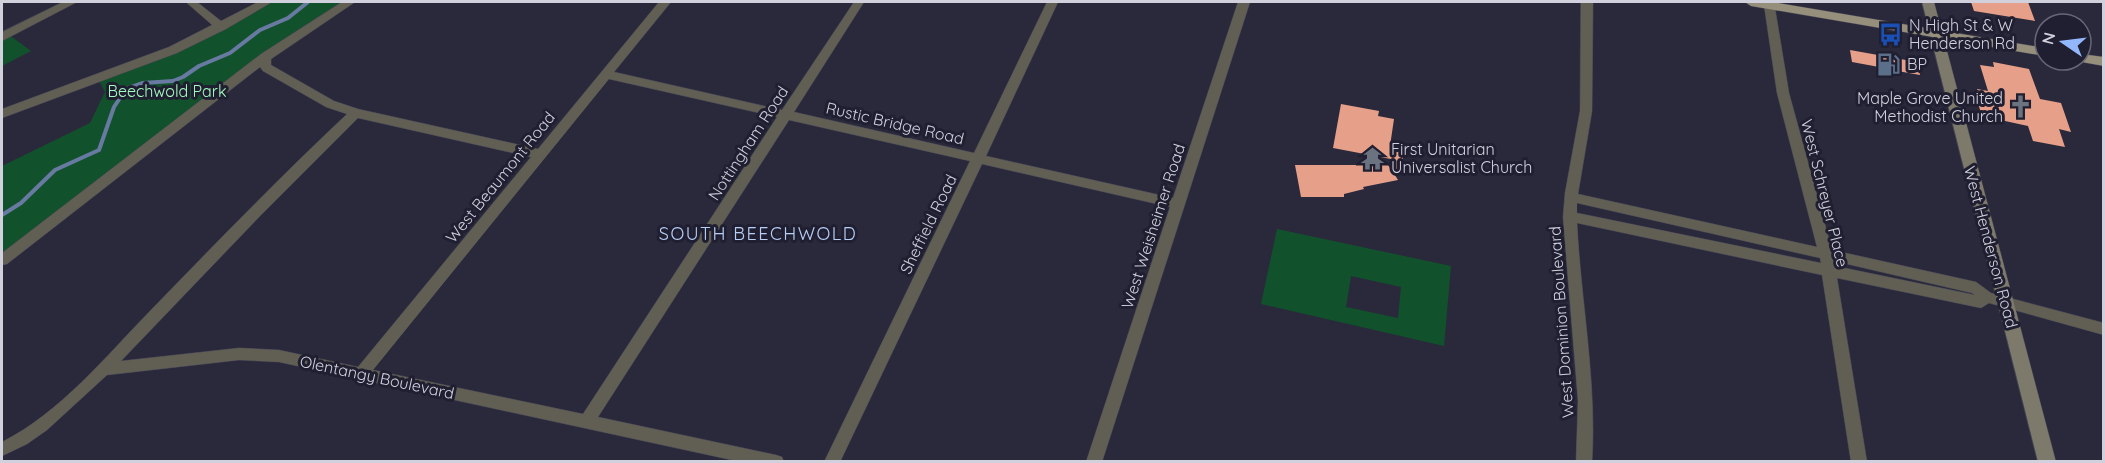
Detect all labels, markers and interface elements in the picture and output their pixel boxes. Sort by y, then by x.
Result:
north arrow [2033,12,2093,72]
place label: N High St & W Henderson Rd [1909,15,2015,53]
bus stop icon: N High St & W Henderson Rd [1878,21,1904,47]
text: N [2037,30,2060,46]
fuel station icon: BP [1876,51,1902,77]
place label: BP [1907,54,1927,74]
park label: Beechwold Park [107,81,227,101]
street label: Nottingham Road [704,82,792,204]
place label: Maple Grove United Methodist Church [1857,88,2003,126]
church icon: Maple Grove United Methodist Church [2008,94,2034,120]
street label: Rustic Bridge Road [824,97,966,149]
street label: West Beaumont Road [441,107,559,247]
street label: West Schreyer Place [1797,117,1853,269]
place label: First Unitarian Universalist Church [1391,139,1532,177]
street label: West Weisheimer Road [1117,141,1189,311]
temple icon: First Unitarian Universalist Church [1360,145,1386,171]
street label: West Henderson Road [1960,164,2022,330]
street label: Sheffield Road [895,171,961,277]
district label: SOUTH BEECHWOLD [659,222,857,245]
street label: West Dominion Boulevard [1544,225,1578,419]
street label: Olentangy Boulevard [298,351,456,403]

